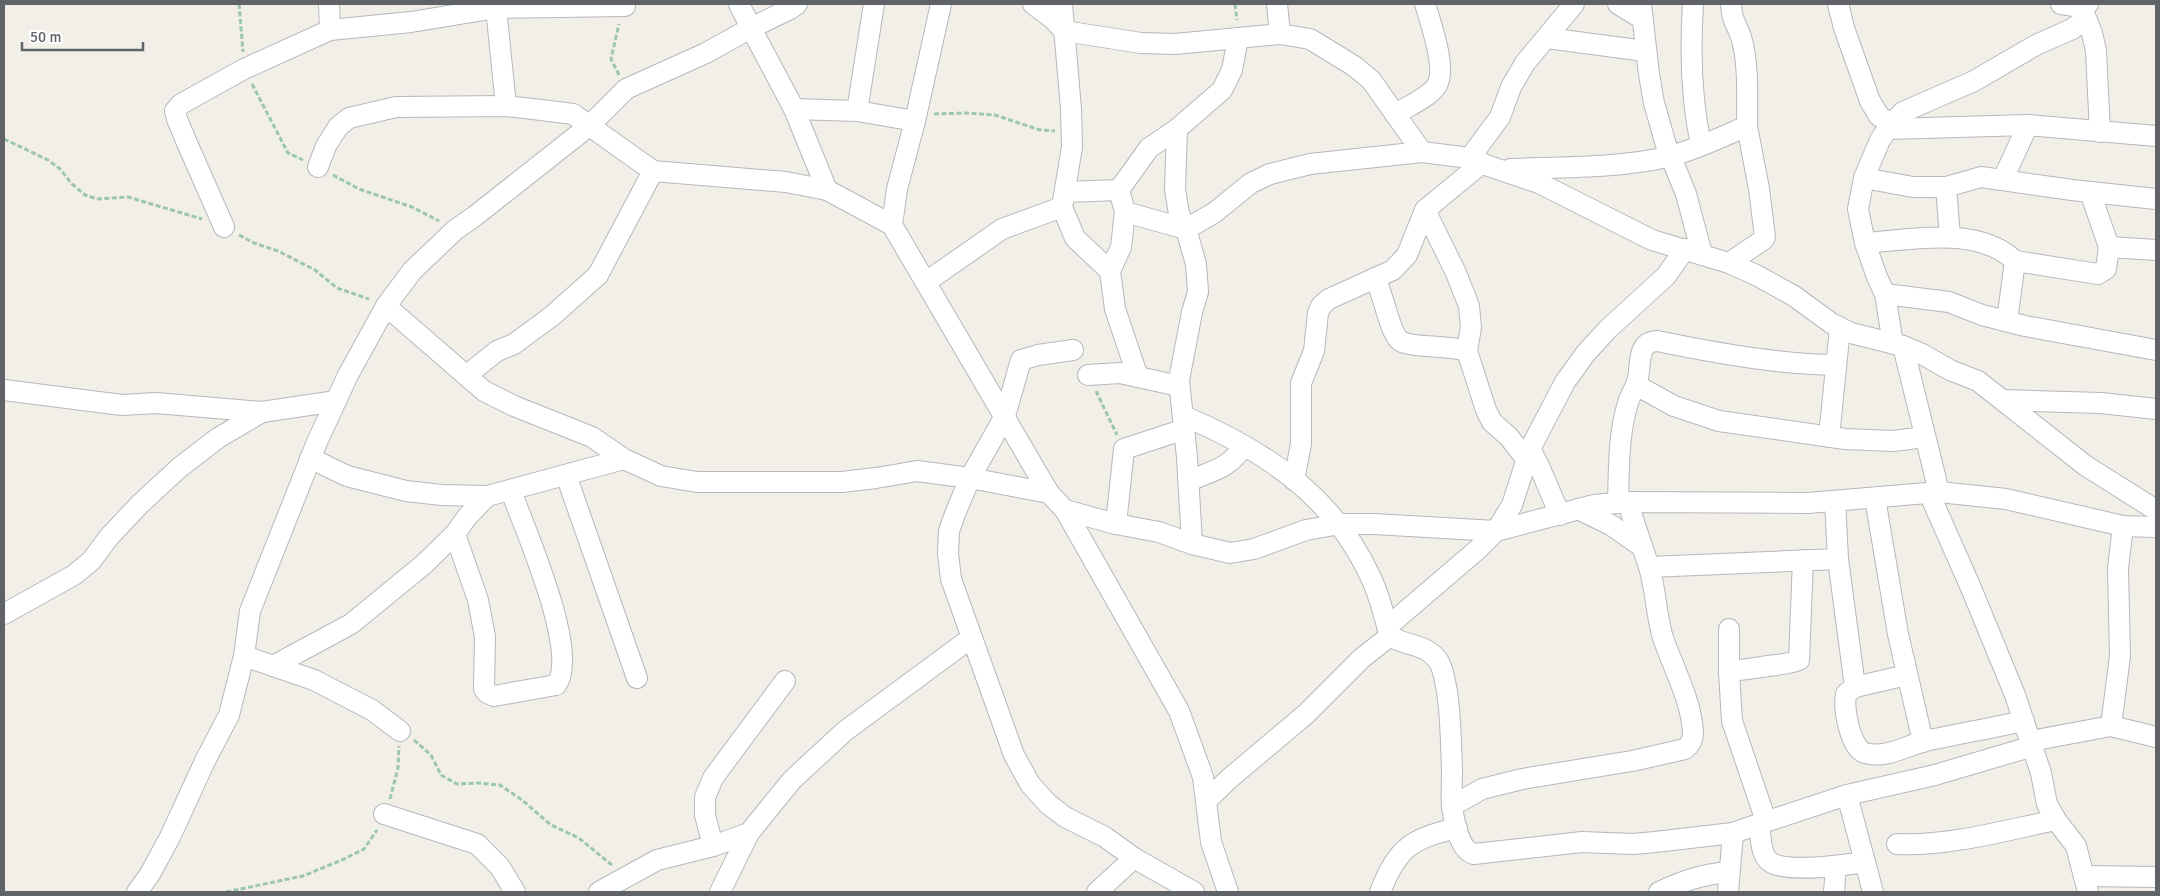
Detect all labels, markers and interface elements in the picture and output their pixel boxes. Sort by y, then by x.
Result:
scale bar [22,20,144,52]
text: 50 m [30,28,61,46]

